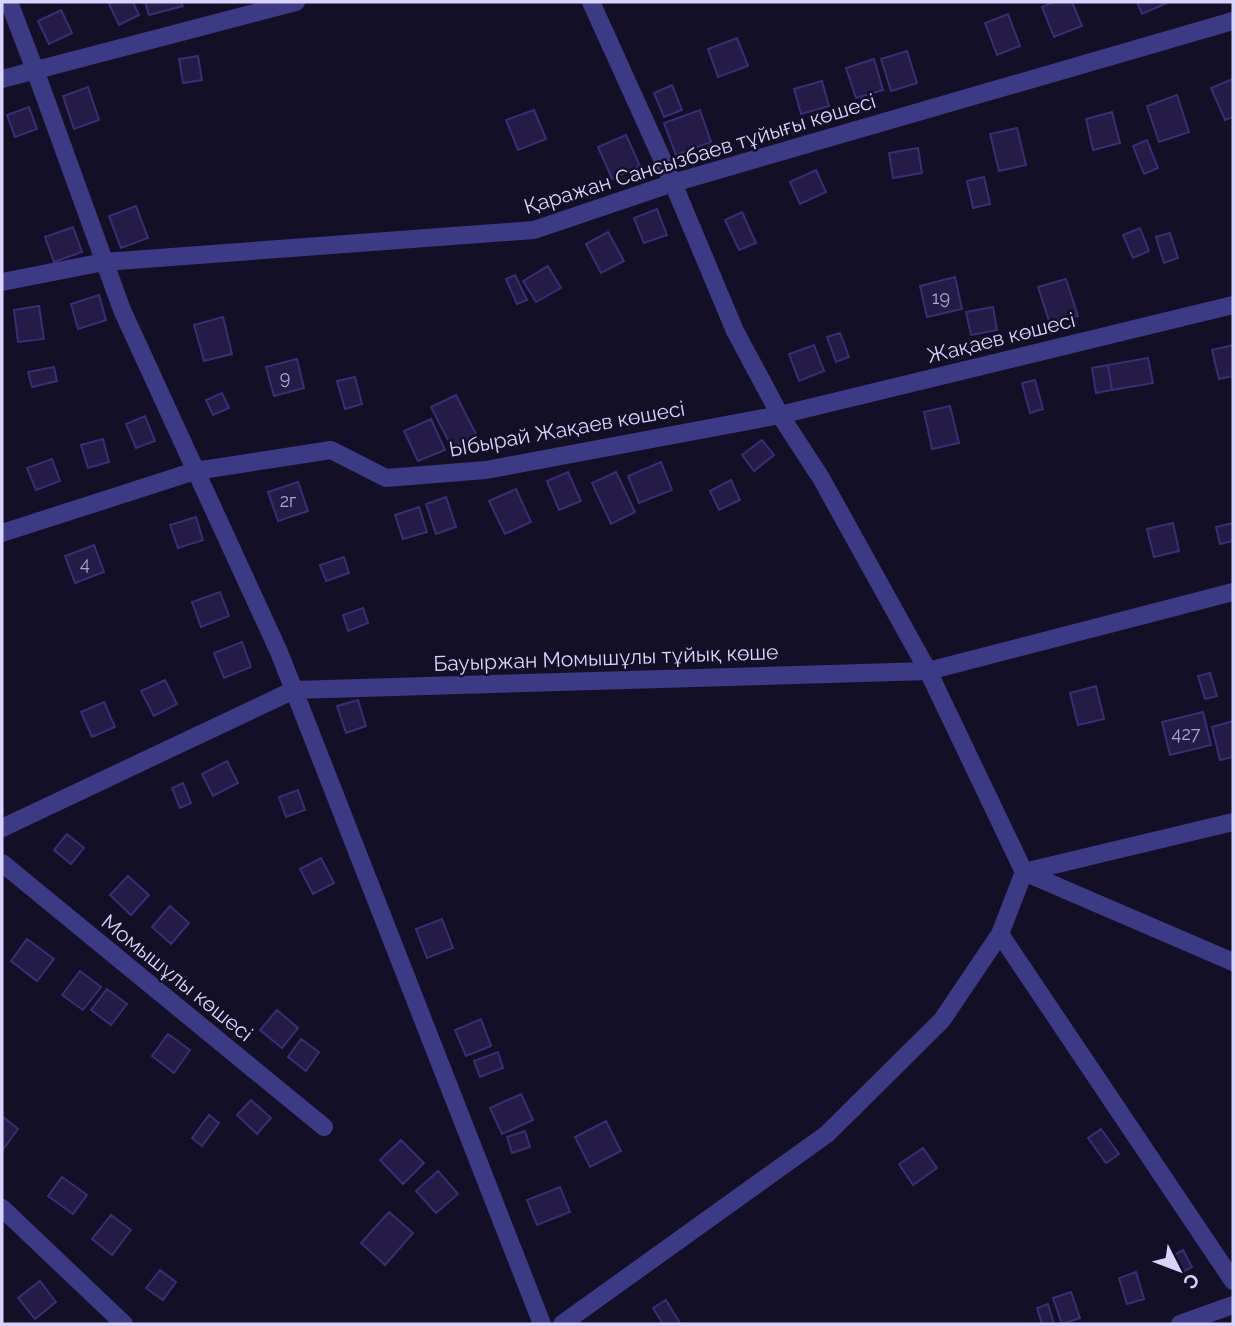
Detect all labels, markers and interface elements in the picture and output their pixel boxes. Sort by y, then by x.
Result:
street label: Қаражан Сансызбаев тұйығы көшесі [521,88,879,219]
house number: 19 [932,287,950,308]
street label: Жақаев көшесі [924,307,1078,368]
house number: 9 [280,367,290,388]
street label: Ыбырай Жақаев көшесі [447,395,687,462]
house number: 2г [280,490,296,511]
house number: 4 [80,553,90,574]
street label: Бауыржан Момышұлы тұйық көше [433,639,779,676]
house number: 427 [1172,723,1201,744]
street label: Момышұлы көшесі [97,909,258,1046]
north arrow [1144,1235,1214,1305]
text: С [1179,1269,1204,1294]

